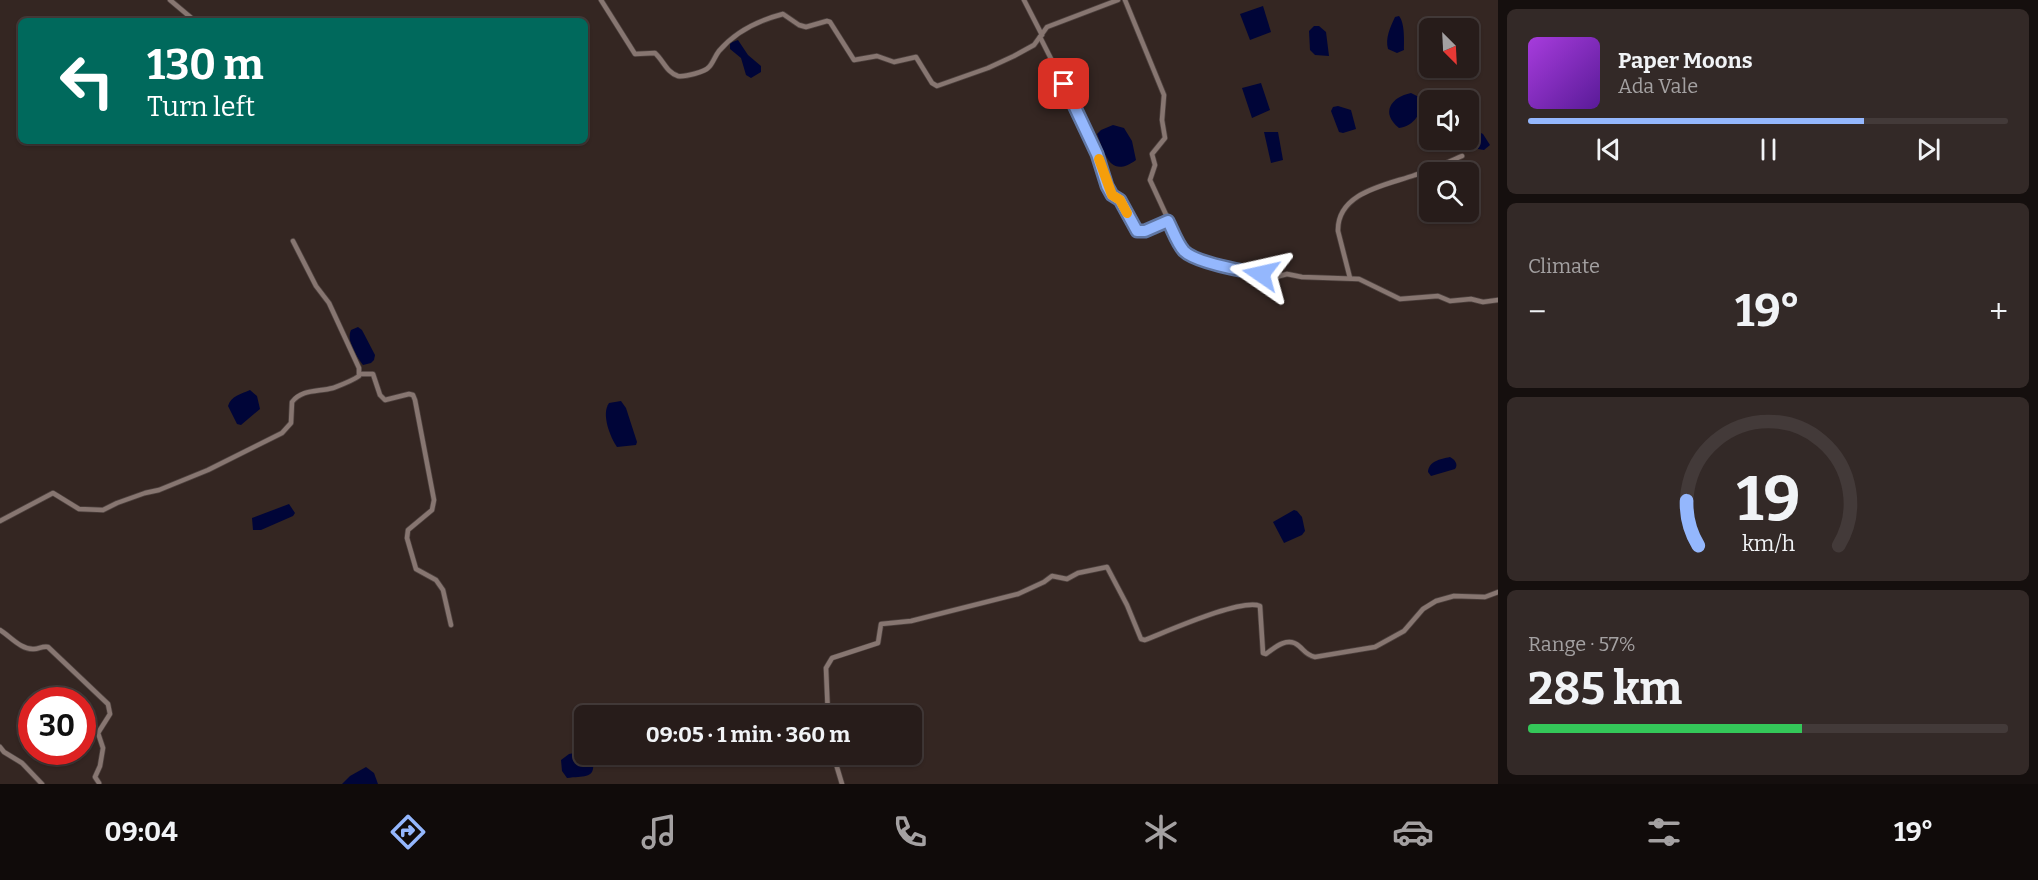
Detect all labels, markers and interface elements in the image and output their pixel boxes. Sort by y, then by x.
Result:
north arrow [1419,18,1479,78]
map controls [1419,18,1479,222]
text: 130 m [147,40,264,90]
icon: left [48,42,126,120]
text: Paper Moons [1618,47,1753,74]
pin [1038,58,1089,109]
icon: arrive [1047,67,1080,100]
text: Ada Vale [1618,74,1698,98]
button: sound [1419,90,1479,150]
text: Turn left [147,91,255,123]
icon: previous [1592,133,1625,166]
icon: pause [1752,133,1785,166]
icon: next [1912,133,1945,166]
button: search [1419,162,1479,222]
position arrow [1229,242,1293,306]
text: Climate [1528,254,1600,278]
text: 19° [1735,284,1800,338]
text: − [1528,292,1546,332]
text: + [1989,292,2008,332]
text: 19 [1736,462,1800,537]
text: km/h [1741,531,1795,557]
text: Range · 57% [1528,632,1636,656]
text: 285 km [1528,662,1682,716]
speed limit sign: 30 [18,687,96,765]
text: 09:05 · 1 min · 360 m [646,721,850,748]
icon: directions [387,811,429,853]
icon: music [638,811,680,853]
icon: phone [889,811,931,853]
icon: climate [1140,811,1182,853]
icon: car [1392,811,1434,853]
icon: filters [1643,811,1685,853]
text: 09:04 [105,816,178,848]
text: 19° [1894,816,1933,848]

